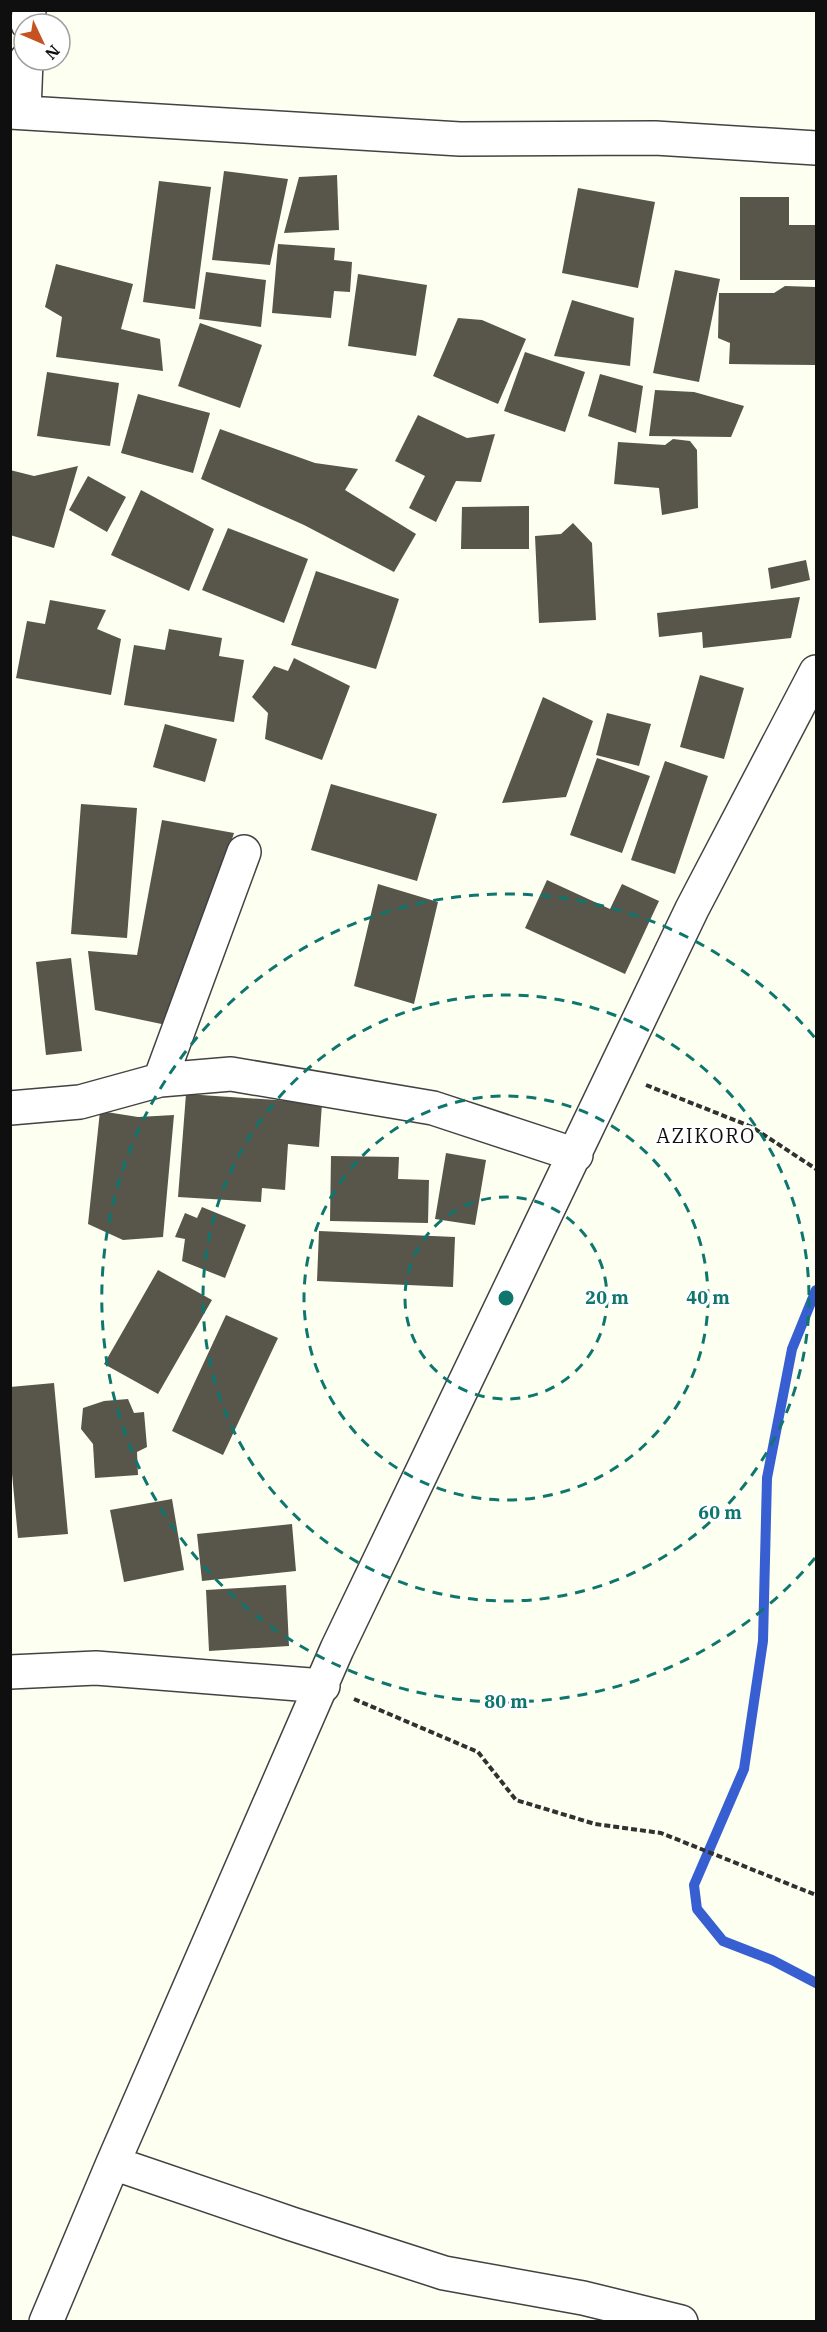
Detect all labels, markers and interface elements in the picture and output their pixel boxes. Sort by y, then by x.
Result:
north arrow [12,12,72,72]
text: N [41,41,64,64]
district label: AZIKORO [656,1122,756,1149]
text: 20 m [585,1286,629,1309]
text: 40 m [686,1286,730,1309]
centre of rings [496,1288,516,1308]
text: 60 m [698,1501,742,1524]
text: 80 m [484,1690,528,1713]

